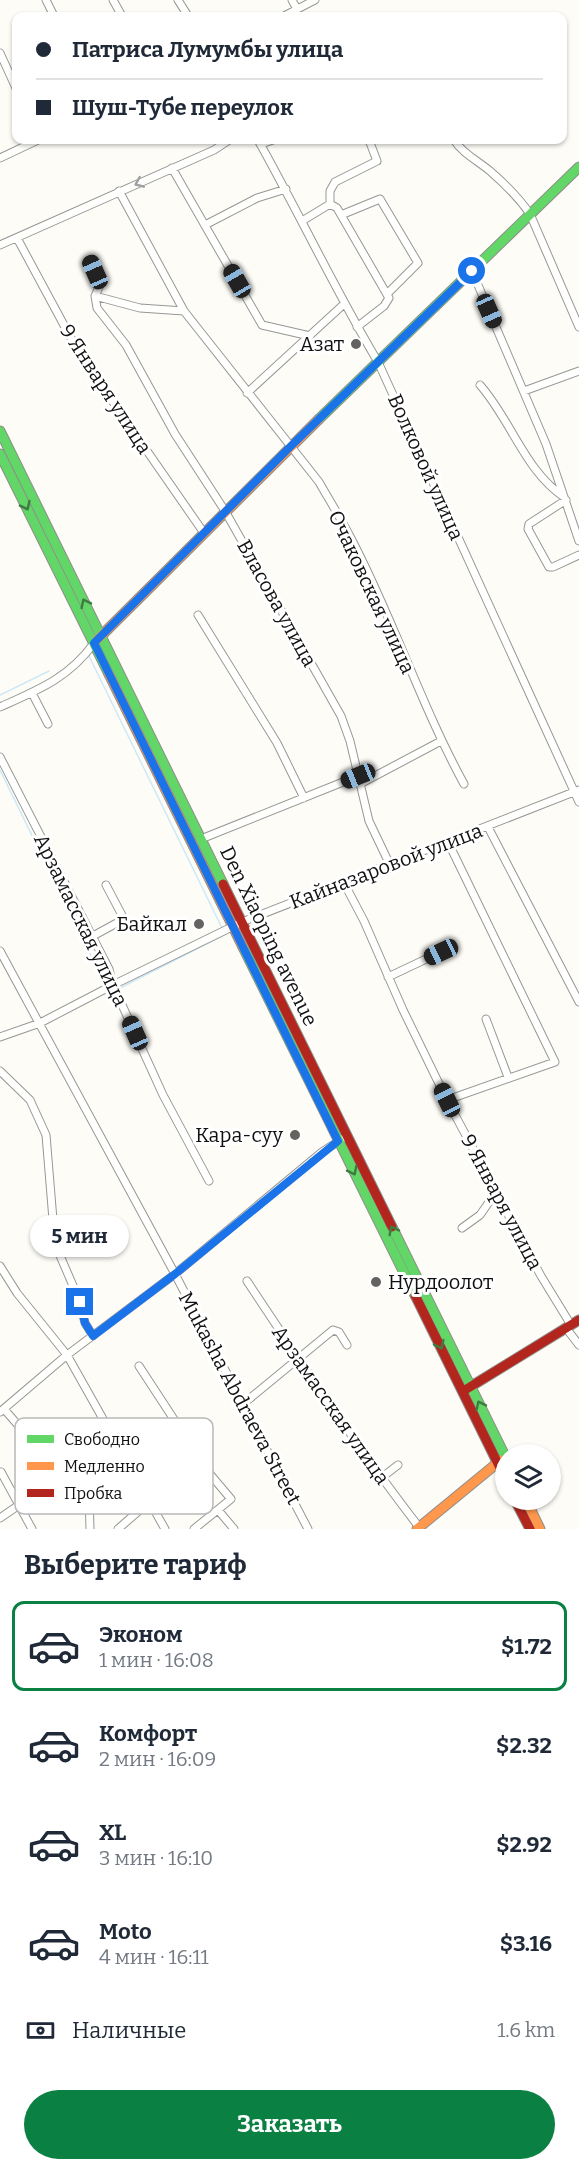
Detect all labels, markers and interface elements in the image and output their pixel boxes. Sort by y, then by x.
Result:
text: Патриса Лумумбы улица [72,36,343,63]
text: Шуш-Тубе переулок [72,94,293,121]
one-way arrow [134,175,145,187]
car [79,252,111,292]
route start [458,257,485,284]
car [220,261,254,301]
car [473,291,505,331]
street label: 9 Января улица [55,320,157,458]
place label: Азат [300,332,344,356]
marker: Азат [349,337,363,351]
street label: Волковой улица [383,390,469,544]
one-way arrow [19,500,30,510]
street label: Очаковская улица [324,506,420,678]
street label: Власова улица [232,535,322,671]
one-way arrow [80,598,92,609]
car [338,761,378,791]
street label: Кайназаровой улица [286,818,486,914]
street label: Арзамасская улица [29,830,133,1010]
street label: Den Xiaoping avenue [215,842,323,1030]
place label: Байкал [116,912,187,936]
marker: Байкал [192,917,206,931]
car [421,936,461,968]
car [119,1013,151,1053]
car [431,1080,463,1120]
place label: Кара-суу [195,1123,283,1147]
marker: Кара-суу [288,1128,302,1142]
street label: 9 Января улица [456,1130,548,1274]
one-way arrow [346,1165,357,1175]
callout: 5 мин [31,1215,130,1257]
text: 5 мин [51,1224,108,1248]
one-way arrow [389,1225,401,1236]
place label: Нурдоолот [388,1270,493,1294]
marker: Нурдоолот [369,1275,383,1289]
route end [66,1288,93,1315]
street label: Mukasha Abdraeva Street [174,1288,306,1508]
street label: Арзамасская улица [267,1321,395,1489]
one-way arrow [433,1339,444,1350]
one-way arrow [475,1400,487,1411]
legend [15,1418,213,1514]
text: Свободно [64,1430,140,1449]
map controls [495,1444,561,1510]
button: layers [495,1444,561,1510]
text: Медленно [64,1457,145,1476]
text: Пробка [64,1484,123,1503]
text: Выберите тариф [24,1549,247,1581]
icon: car [27,1619,81,1673]
text: Эконом [99,1621,182,1648]
text: $1.72 [501,1633,552,1660]
text: 1 мин · 16:08 [99,1648,214,1672]
icon: car [27,1718,81,1772]
text: Комфорт [99,1720,197,1747]
text: $2.32 [496,1732,552,1759]
text: 2 мин · 16:09 [99,1747,216,1771]
icon: car [27,1817,81,1871]
text: XL [99,1819,126,1846]
text: $2.92 [496,1831,552,1858]
text: 3 мин · 16:10 [99,1846,213,1870]
icon: car [27,1916,81,1970]
text: Moto [99,1918,152,1945]
text: $3.16 [500,1930,552,1957]
text: 4 мин · 16:11 [99,1945,209,1969]
icon: cash [24,2014,57,2047]
text: Наличные [72,2017,186,2044]
text: 1.6 km [497,2018,555,2042]
button: Заказать [24,2090,555,2159]

